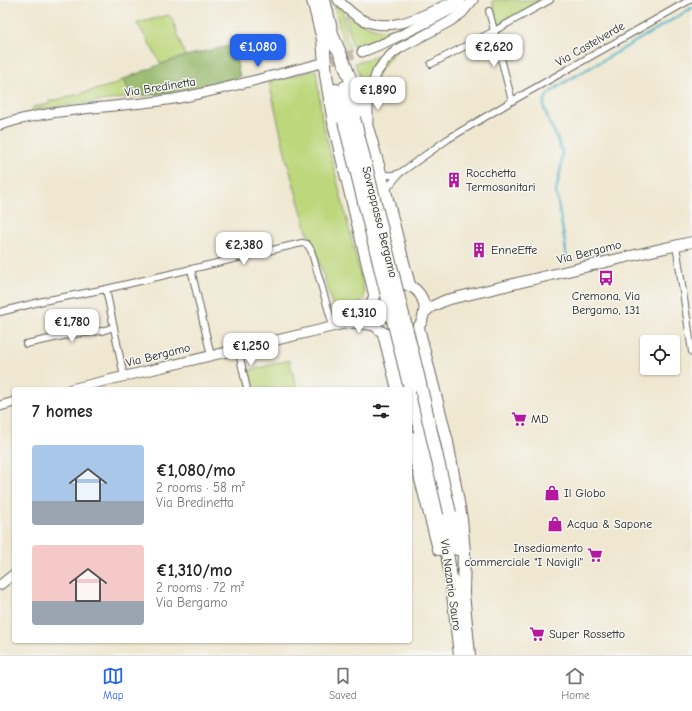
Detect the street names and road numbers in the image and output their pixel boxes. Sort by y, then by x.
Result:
street label: Via Castelverde [553,19,627,69]
street label: Via Bredinetta [123,74,197,100]
street label: Sovrappasso Bergamo [359,165,401,279]
street label: Via Bergamo [555,237,623,267]
street label: Via Bergamo [124,340,192,370]
street label: Via Nazario Sauro [438,538,464,632]

